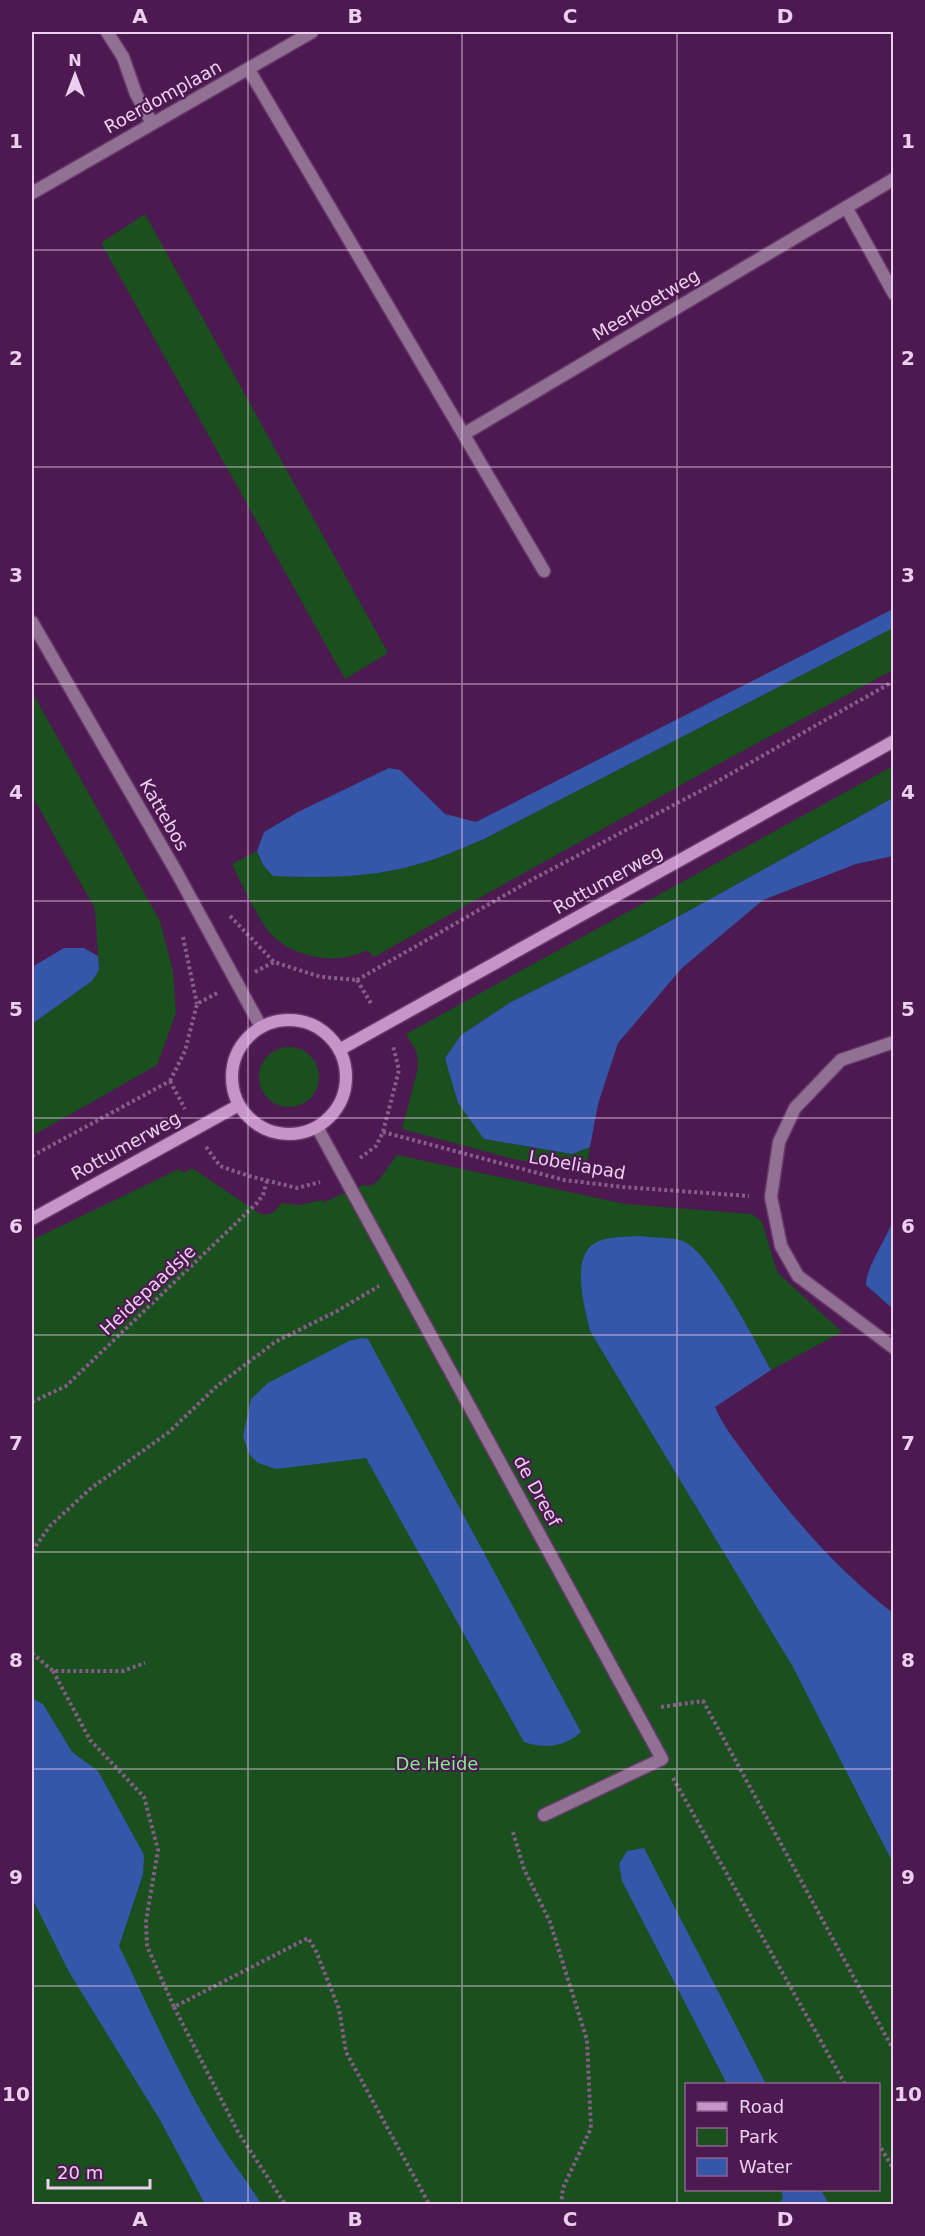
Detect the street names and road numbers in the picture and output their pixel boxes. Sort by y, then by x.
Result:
street label: Roerdomplaan [100,56,225,137]
street label: Meerkoetweg [588,264,703,345]
street label: Kattebos [135,775,193,854]
street label: Rottumerweg [550,841,666,918]
street label: Rottumerweg [68,1107,184,1184]
street label: Lobeliapad [527,1146,627,1183]
street label: Heidepaadsje [96,1240,200,1339]
street label: de Dreef [509,1452,566,1530]

